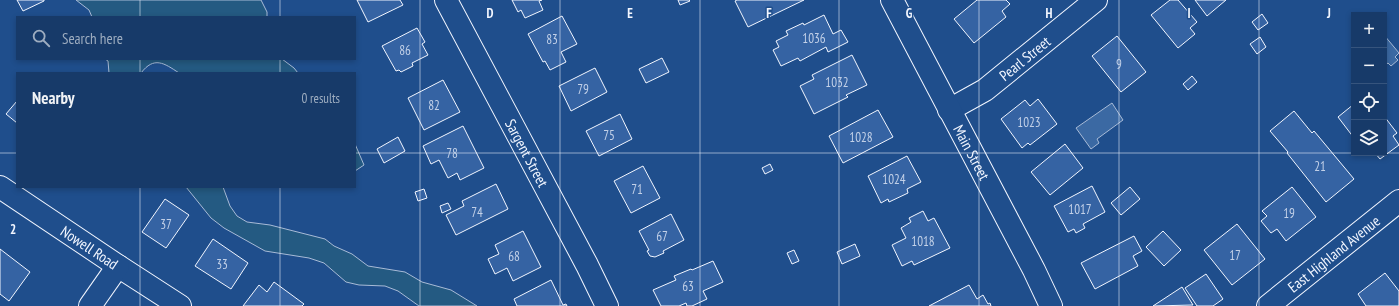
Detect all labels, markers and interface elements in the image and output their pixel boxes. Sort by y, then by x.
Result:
text: D [487,5,494,22]
text: E [627,5,633,22]
text: F [766,5,772,22]
text: G [906,5,913,22]
text: H [1046,5,1053,22]
text: I [1187,5,1191,22]
text: J [1326,5,1331,22]
map controls [1351,12,1387,156]
button: + [1351,12,1387,48]
search box [16,16,356,60]
icon: search [30,27,52,49]
text: Search here [62,29,123,48]
house number: 1036 [802,30,826,47]
house number: 83 [546,31,558,48]
street label: Pearl Street [995,32,1054,84]
house number: 86 [399,42,411,59]
button: − [1351,48,1387,84]
house number: 9 [1116,56,1122,73]
house number: 1032 [825,74,849,91]
house number: 79 [577,81,589,98]
button: locate [1351,84,1387,120]
text: Nearby [32,87,75,109]
text: 0 results [301,90,340,107]
house number: 82 [428,97,440,114]
house number: 1023 [1017,114,1041,131]
street label: Sargent Street [501,115,553,190]
button: layers [1351,120,1387,156]
street label: Main Street [950,121,994,183]
house number: 75 [603,127,615,144]
house number: 1028 [849,129,873,146]
house number: 78 [446,145,458,162]
house number: 21 [1314,158,1326,175]
house number: 1024 [882,171,906,188]
house number: 71 [631,181,643,198]
house number: 1017 [1068,201,1092,218]
house number: 74 [471,204,483,221]
house number: 19 [1283,205,1295,222]
street label: East Highland Avenue [1284,211,1383,296]
house number: 37 [160,216,172,233]
text: 2 [10,221,16,238]
street label: Nowell Road [57,221,122,273]
house number: 67 [656,228,668,245]
house number: 1018 [911,233,935,250]
house number: 17 [1229,247,1241,264]
house number: 68 [508,248,520,265]
house number: 33 [216,256,228,273]
house number: 63 [682,278,694,295]

